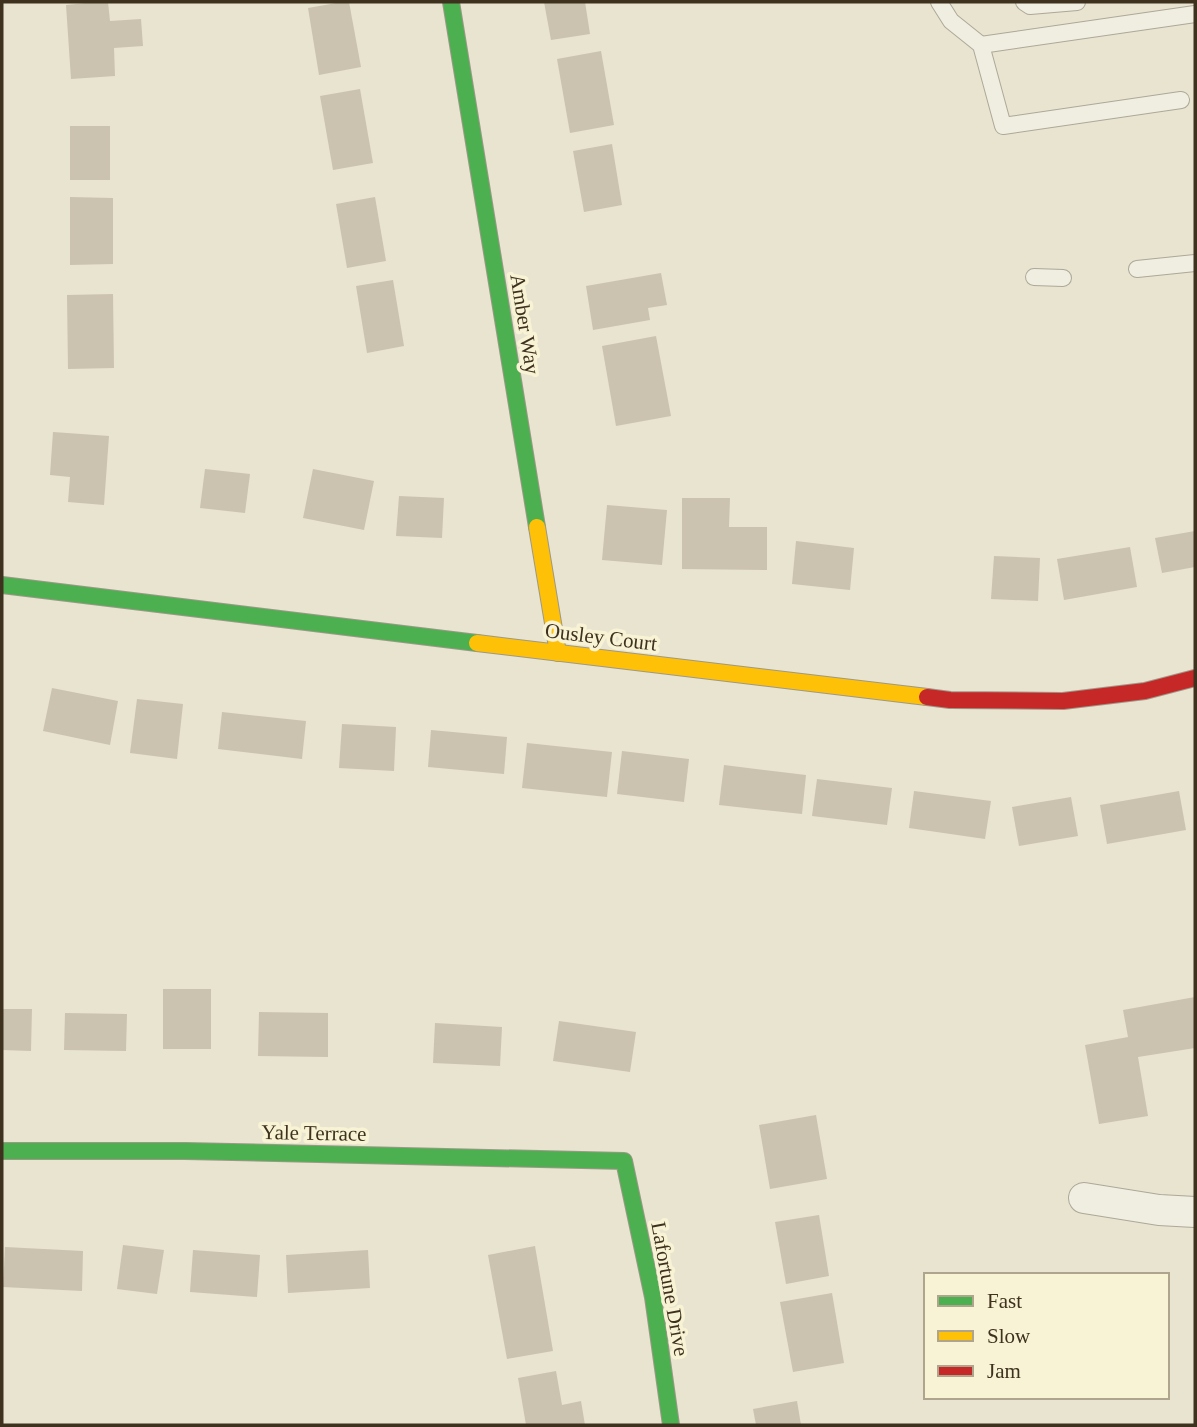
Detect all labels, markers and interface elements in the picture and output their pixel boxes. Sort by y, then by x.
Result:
street label: Amber Way [505,272,545,376]
street label: Ousley Court [544,618,658,656]
street label: Yale Terrace [261,1120,367,1146]
street label: Lafortune Drive [646,1220,694,1358]
legend [924,1273,1169,1399]
text: Fast [987,1289,1022,1313]
text: Slow [987,1324,1031,1348]
text: Jam [987,1359,1021,1383]

